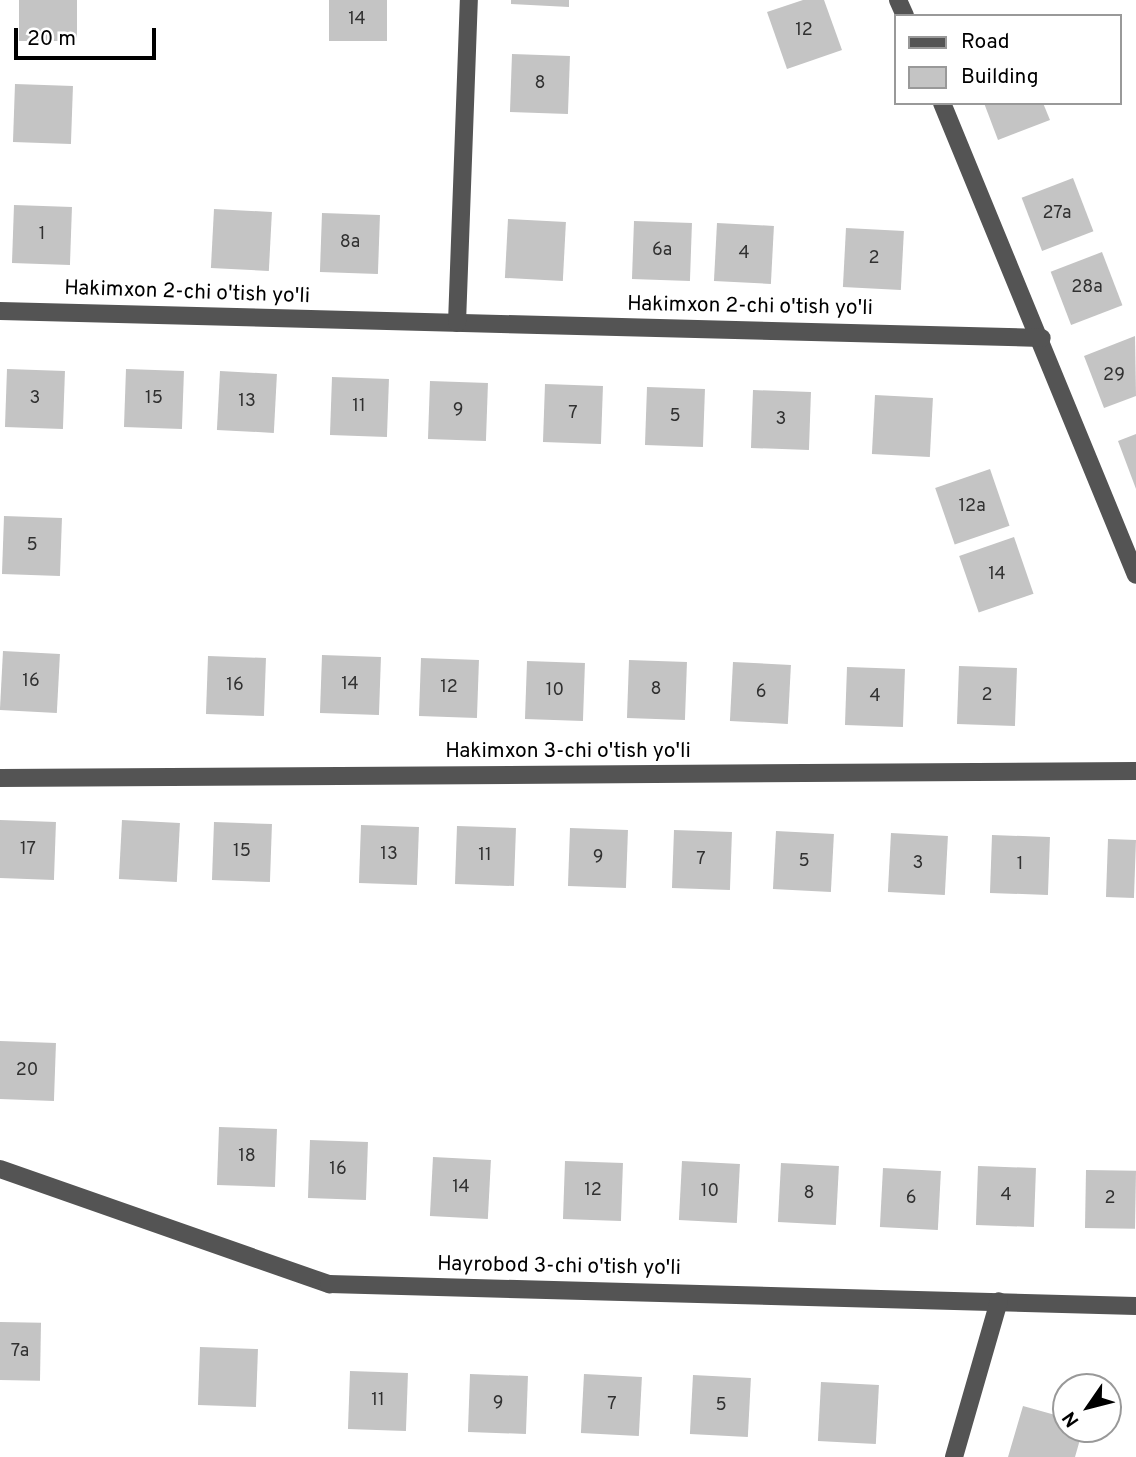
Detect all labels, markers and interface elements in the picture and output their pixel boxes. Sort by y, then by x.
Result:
house number: 14 [348,9,366,31]
scale bar [18,14,159,58]
legend [894,14,1122,105]
house number: 12 [795,20,813,42]
text: 20 m [27,26,76,53]
text: Road [961,29,1010,56]
text: Building [961,64,1039,91]
house number: 8 [535,73,545,95]
house number: 27a [1042,203,1072,225]
house number: 1 [39,224,45,246]
house number: 8a [340,232,360,254]
house number: 6a [652,240,672,262]
house number: 4 [738,243,750,265]
house number: 2 [868,248,880,270]
street label: Hakimxon 2-chi o'tish yo'li [64,276,310,310]
house number: 28a [1071,277,1103,299]
street label: Hakimxon 2-chi o'tish yo'li [627,292,873,322]
house number: 29 [1103,365,1125,387]
house number: 3 [30,388,40,410]
house number: 15 [145,388,163,410]
house number: 13 [238,391,256,413]
house number: 11 [352,396,366,418]
house number: 9 [453,400,463,422]
house number: 7 [568,403,578,425]
house number: 5 [669,406,681,428]
house number: 3 [776,409,786,431]
house number: 12a [958,496,986,518]
house number: 5 [26,535,38,557]
house number: 14 [988,564,1006,586]
house number: 16 [22,671,40,693]
house number: 14 [341,674,359,696]
house number: 16 [226,675,244,697]
house number: 12 [440,677,458,699]
house number: 8 [651,679,661,701]
house number: 10 [546,680,564,702]
house number: 6 [756,682,766,704]
house number: 2 [981,685,993,707]
house number: 4 [869,686,881,708]
street label: Hakimxon 3-chi o'tish yo'li [445,739,691,765]
house number: 17 [20,839,36,861]
house number: 15 [233,841,251,863]
house number: 13 [380,844,398,866]
house number: 11 [478,845,492,867]
house number: 9 [593,847,603,869]
house number: 7 [696,849,706,871]
house number: 5 [798,851,810,873]
house number: 3 [913,853,923,875]
house number: 1 [1017,854,1023,876]
house number: 20 [16,1060,38,1082]
house number: 18 [238,1146,256,1168]
house number: 16 [329,1159,347,1181]
house number: 14 [452,1177,470,1199]
house number: 12 [584,1180,602,1202]
house number: 10 [701,1181,719,1203]
house number: 8 [804,1183,814,1205]
house number: 4 [1000,1185,1012,1207]
house number: 6 [906,1188,916,1210]
house number: 2 [1104,1188,1116,1210]
street label: Hayrobod 3-chi o'tish yo'li [437,1252,681,1282]
house number: 7a [11,1341,29,1363]
north arrow [1052,1373,1122,1443]
house number: 11 [371,1390,385,1412]
house number: 9 [493,1393,503,1415]
house number: 7 [607,1394,617,1416]
house number: 5 [715,1395,727,1417]
text: N [1058,1406,1085,1431]

